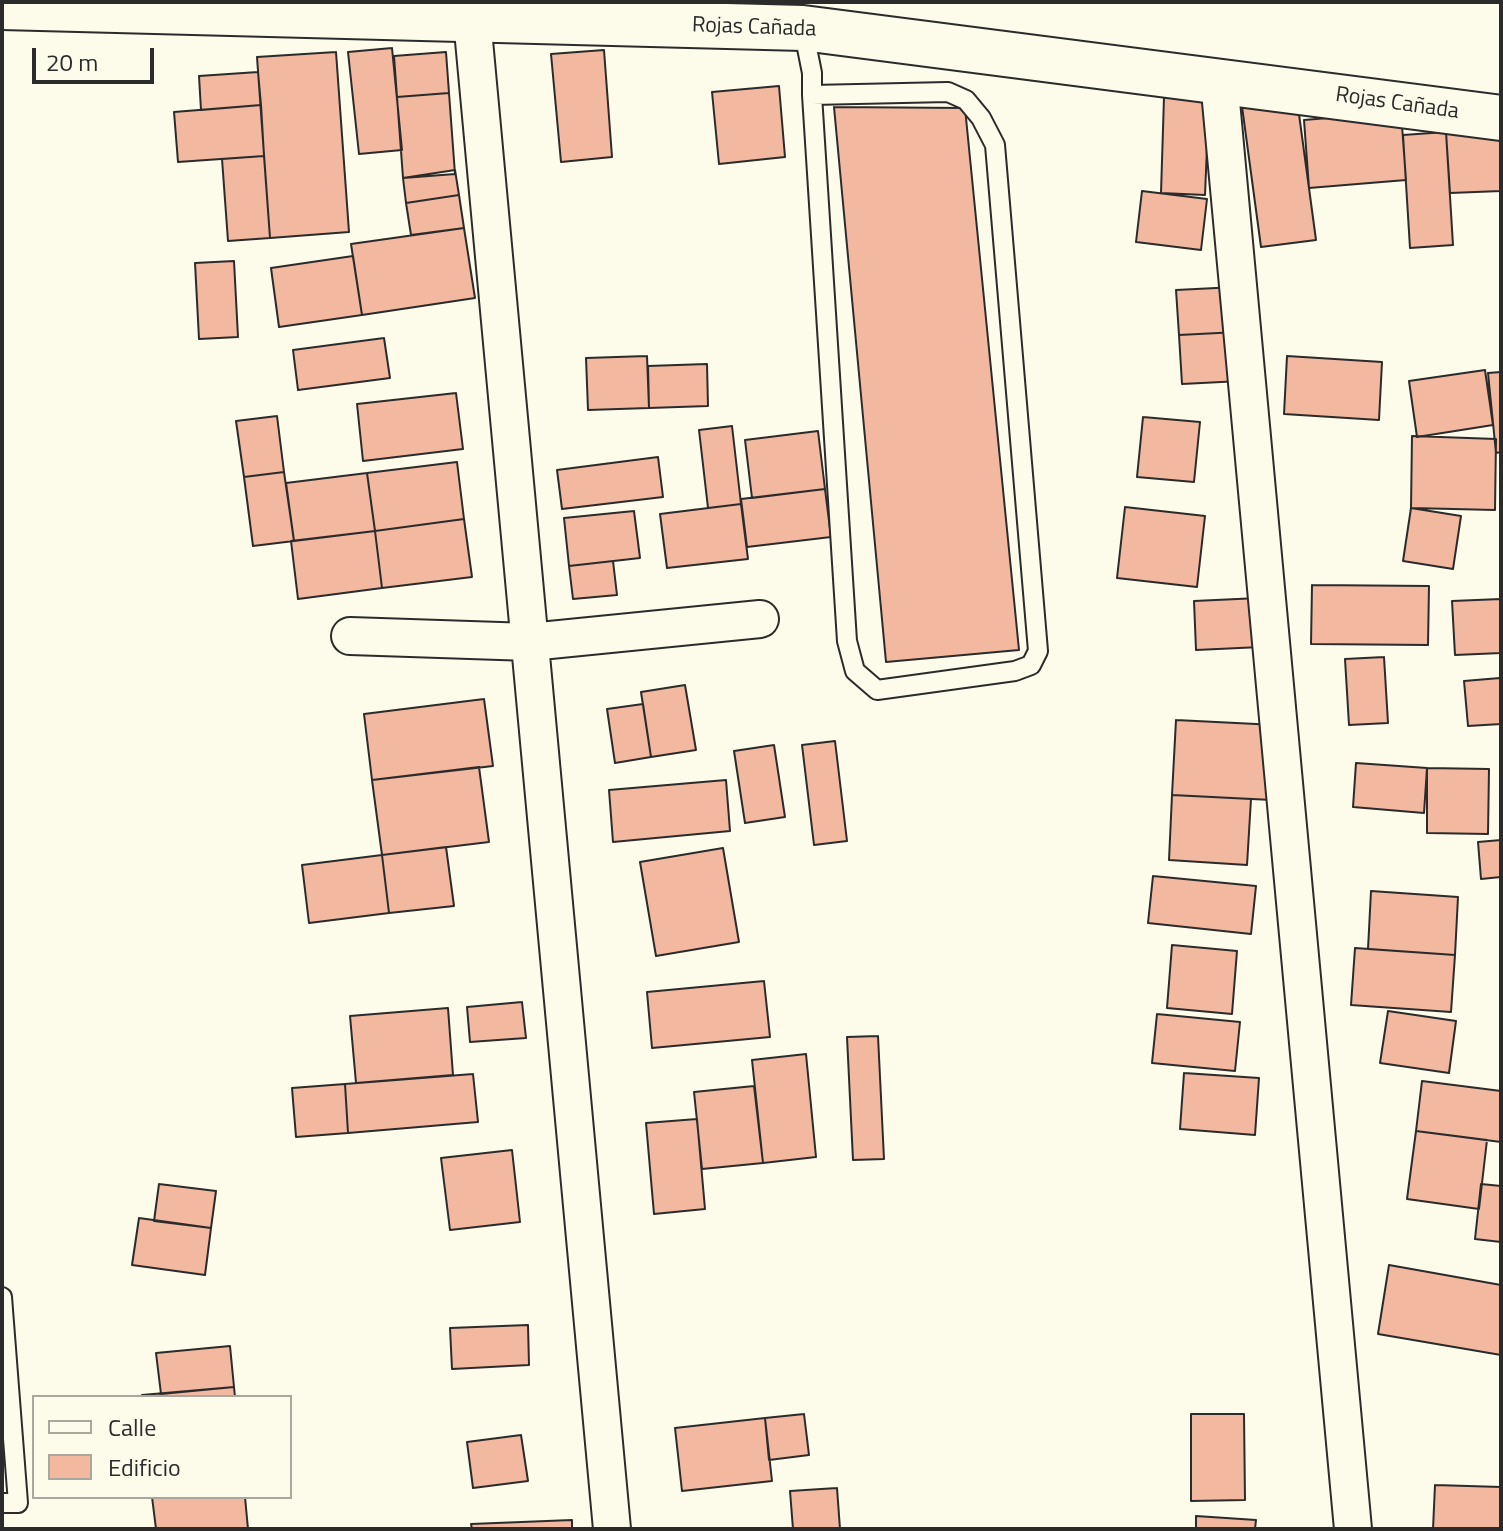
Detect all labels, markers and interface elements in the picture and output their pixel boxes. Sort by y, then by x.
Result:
street label: Rojas Cañada [691,13,817,43]
scale bar [36,32,158,82]
text: 20 m [46,44,98,80]
street label: Rojas Cañada [1334,82,1460,126]
legend [32,1395,292,1499]
text: Calle [108,1409,156,1445]
text: Edificio [108,1449,181,1485]

